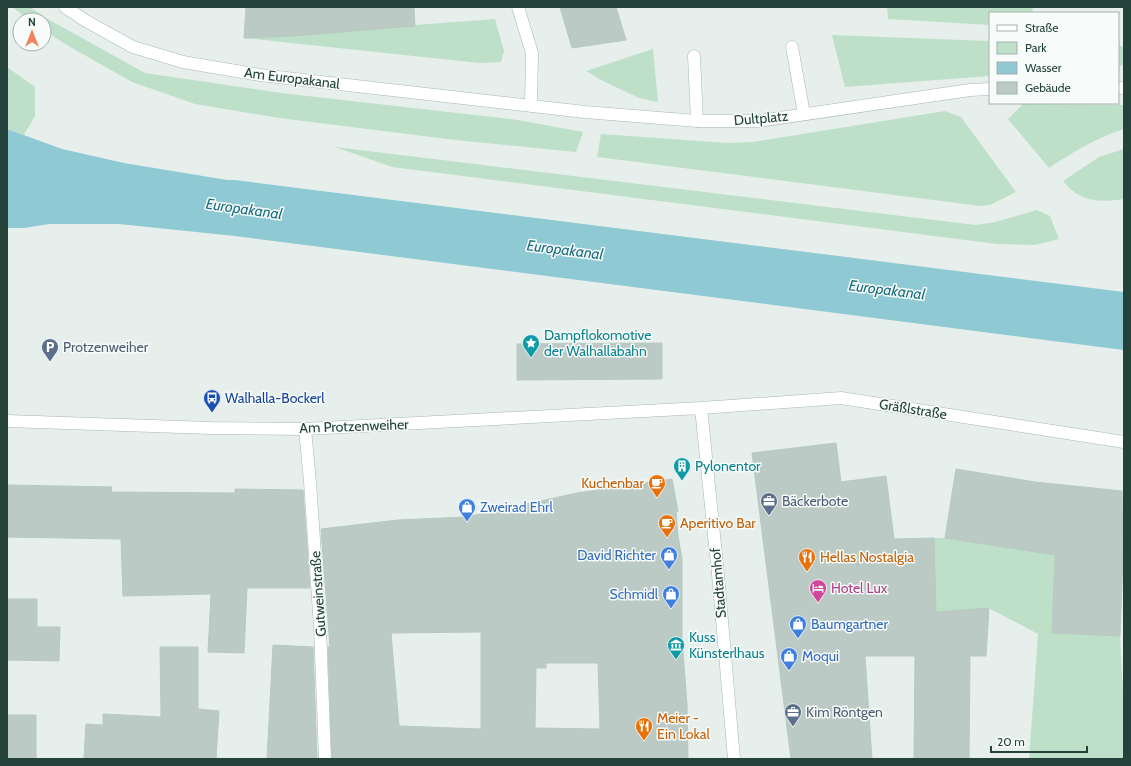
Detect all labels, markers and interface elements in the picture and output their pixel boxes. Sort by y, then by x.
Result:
north arrow [12,12,52,52]
legend [989,12,1119,104]
text: N [28,15,36,29]
text: Straße [1025,20,1058,35]
text: Park [1025,40,1047,55]
text: Wasser [1025,60,1062,75]
street label: Am Europakanal [243,63,341,93]
text: Gebäude [1025,80,1071,95]
street label: Dultplatz [733,107,789,129]
water label: Europakanal [205,195,284,223]
water label: Europakanal [526,236,605,264]
water label: Europakanal [848,276,927,304]
place label: Dampflokomotive der Walhallabahn [544,326,652,360]
place icon: Dampflokomotive der Walhallabahn [521,333,541,358]
parking icon: Protzenweiher [40,337,60,362]
place label: Protzenweiher [63,338,149,356]
bus stop icon: Walhalla-Bockerl [202,388,222,413]
place label: Walhalla-Bockerl [225,389,325,407]
street label: Gräßlstraße [878,395,948,423]
street label: Am Protzenweiher [299,415,409,437]
building icon: Pylonentor [672,456,692,481]
place label: Pylonentor [695,457,761,475]
cafe icon: Kuchenbar [647,473,667,498]
place label: Kuchenbar [581,474,645,492]
office icon: Bäckerbote [759,491,779,516]
place label: Bäckerbote [782,492,848,510]
shop icon: Zweirad Ehrl [457,497,477,522]
place label: Zweirad Ehrl [480,498,553,516]
cafe icon: Aperitivo Bar [657,513,677,538]
place label: Aperitivo Bar [680,514,756,532]
shop icon: David Richter [659,545,679,570]
place label: David Richter [577,546,657,564]
street label: Stadtamhof [706,547,730,619]
restaurant icon: Hellas Nostalgia [797,547,817,572]
place label: Hellas Nostalgia [820,548,914,566]
street label: Gutweinstraße [306,550,330,638]
hotel icon: Hotel Lux [808,578,828,603]
place label: Hotel Lux [831,579,888,597]
shop icon: Schmidl [661,584,681,609]
place label: Schmidl [610,585,659,603]
shop icon: Baumgartner [788,614,808,639]
place label: Baumgartner [811,615,889,633]
place label: Kuss Künsterlhaus [689,628,765,662]
museum icon: Kuss Künsterlhaus [666,635,686,660]
shop icon: Moqui [779,646,799,671]
place label: Moqui [802,647,839,665]
office icon: Kim Röntgen [783,702,803,727]
place label: Kim Röntgen [806,703,883,721]
place label: Meier - Ein Lokal [657,709,710,743]
restaurant icon: Meier - Ein Lokal [634,716,654,741]
scale bar [991,728,1087,754]
text: 20 m [997,734,1025,749]

